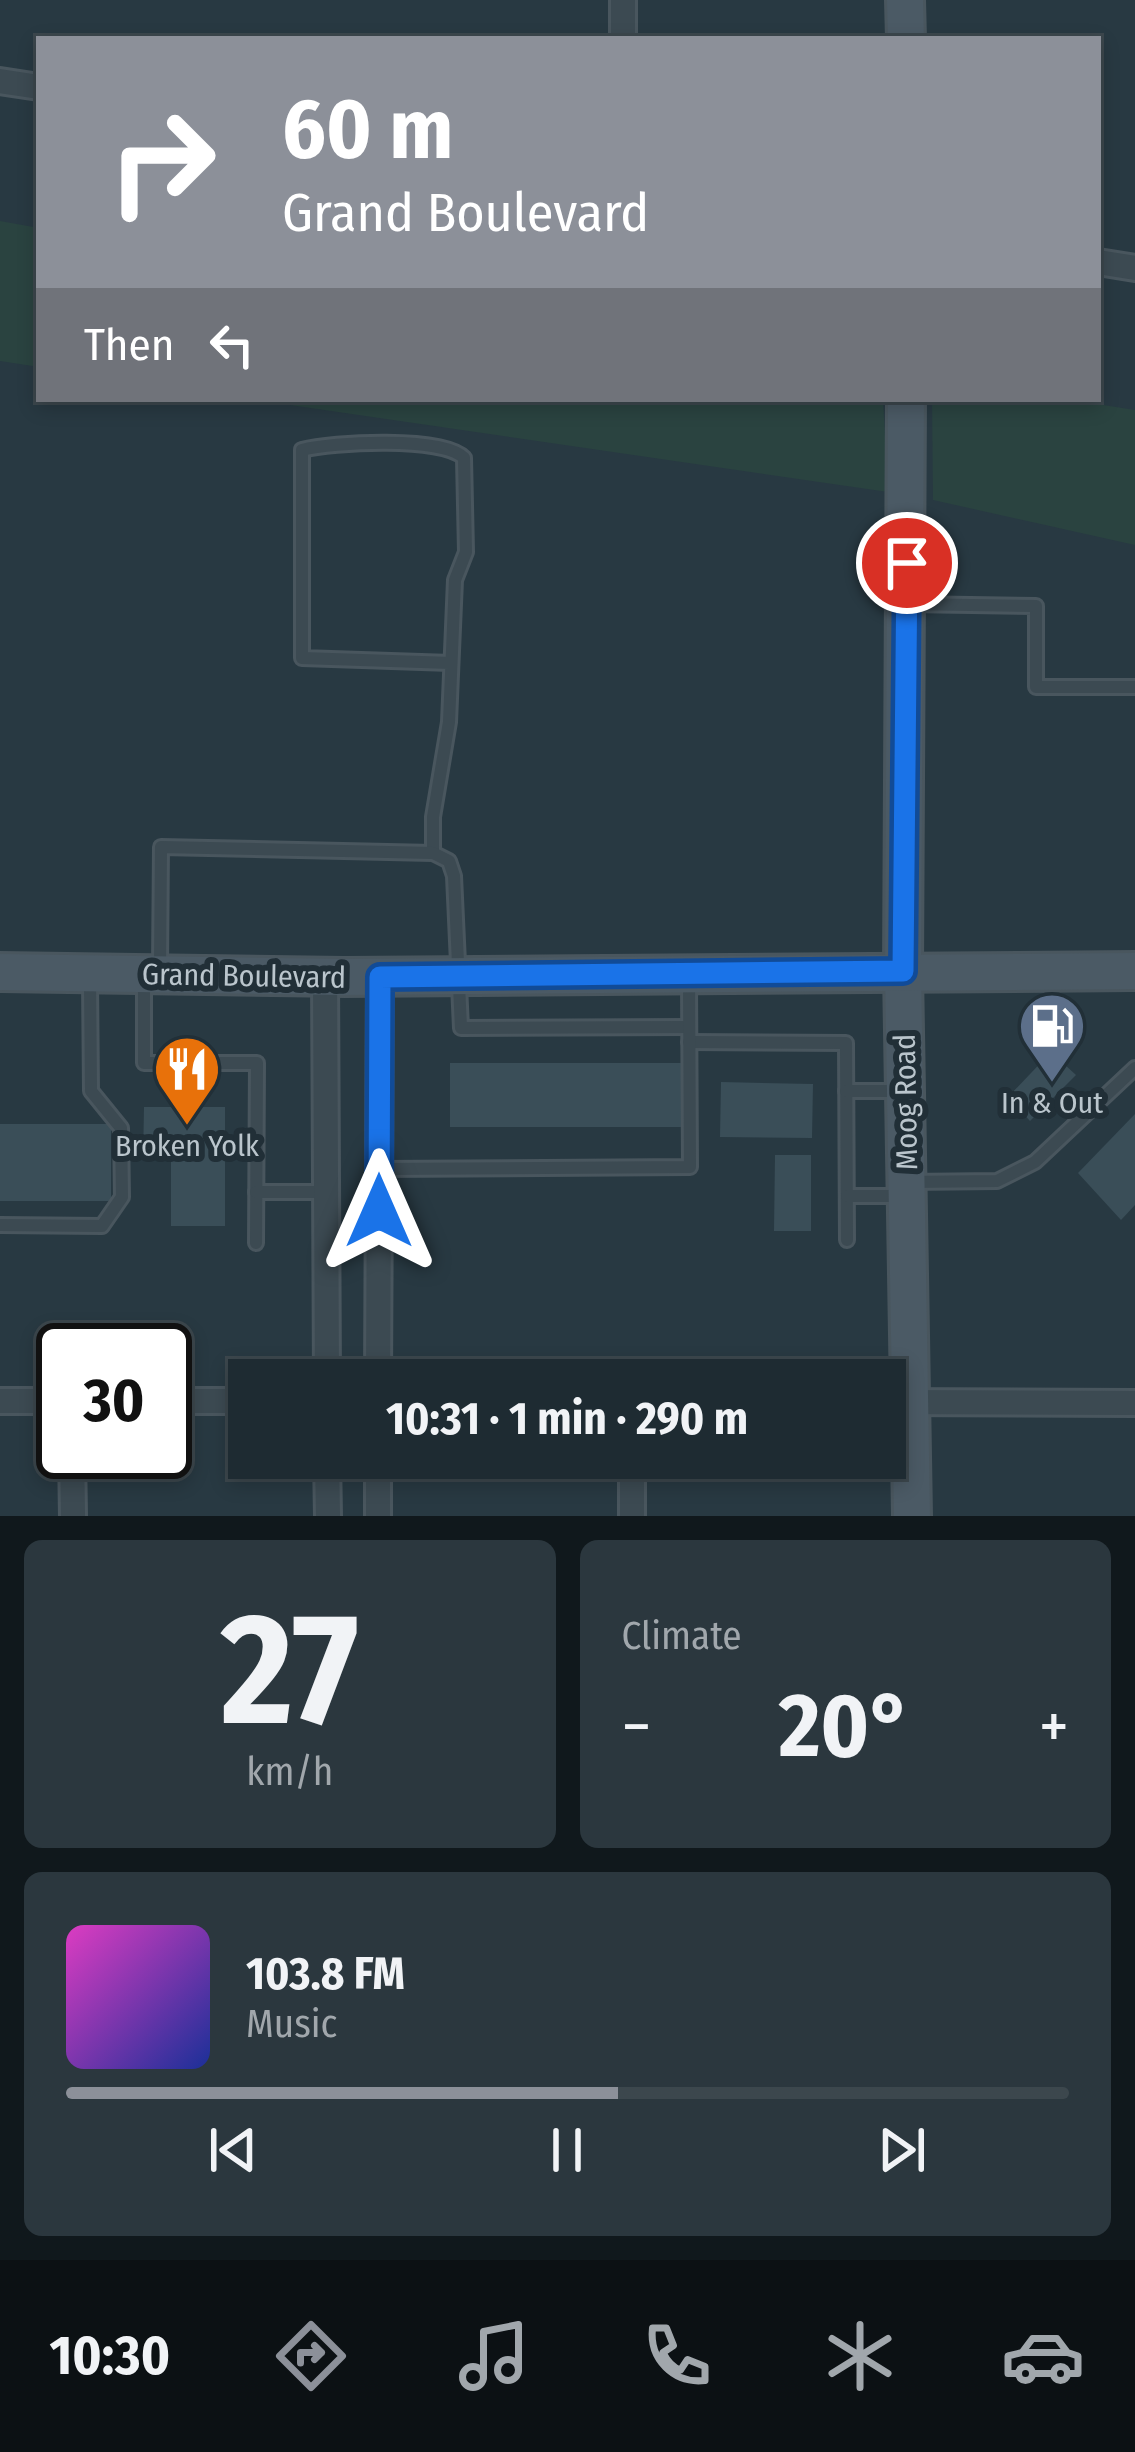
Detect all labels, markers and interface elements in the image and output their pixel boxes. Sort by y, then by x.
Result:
text: 60 m [282,79,453,180]
icon: right [84,84,240,240]
text: Grand Boulevard [282,181,649,245]
icon: left [199,312,265,378]
text: Then [84,318,175,372]
pin [856,512,958,614]
icon: arrive [874,530,940,596]
street label: Grand Boulevard [142,956,346,996]
fuel station icon: In & Out [1017,991,1087,1085]
restaurant icon: Broken Yolk [152,1034,222,1128]
street label: Moog Road [887,1034,925,1170]
place label: In & Out [1001,1085,1103,1121]
place label: Broken Yolk [115,1128,259,1164]
position arrow [316,1148,442,1274]
speed limit sign: 30 [36,1323,192,1479]
text: 10:31 · 1 min · 290 m [386,1392,748,1446]
text: 27 [221,1577,359,1764]
text: Climate [622,1613,742,1659]
text: 20° [779,1672,912,1780]
text: − [622,1687,651,1766]
text: + [1039,1687,1069,1766]
text: km/h [246,1749,333,1795]
text: 103.8 FM [246,1947,405,2001]
text: Music [246,2001,337,2047]
icon: previous [200,2117,266,2183]
icon: pause [534,2117,600,2183]
icon: next [869,2117,935,2183]
icon: directions [269,2314,353,2398]
icon: music [452,2314,536,2398]
icon: phone [635,2314,719,2398]
icon: climate [818,2314,902,2398]
icon: car [1001,2314,1085,2398]
text: 10:30 [50,2324,170,2388]

